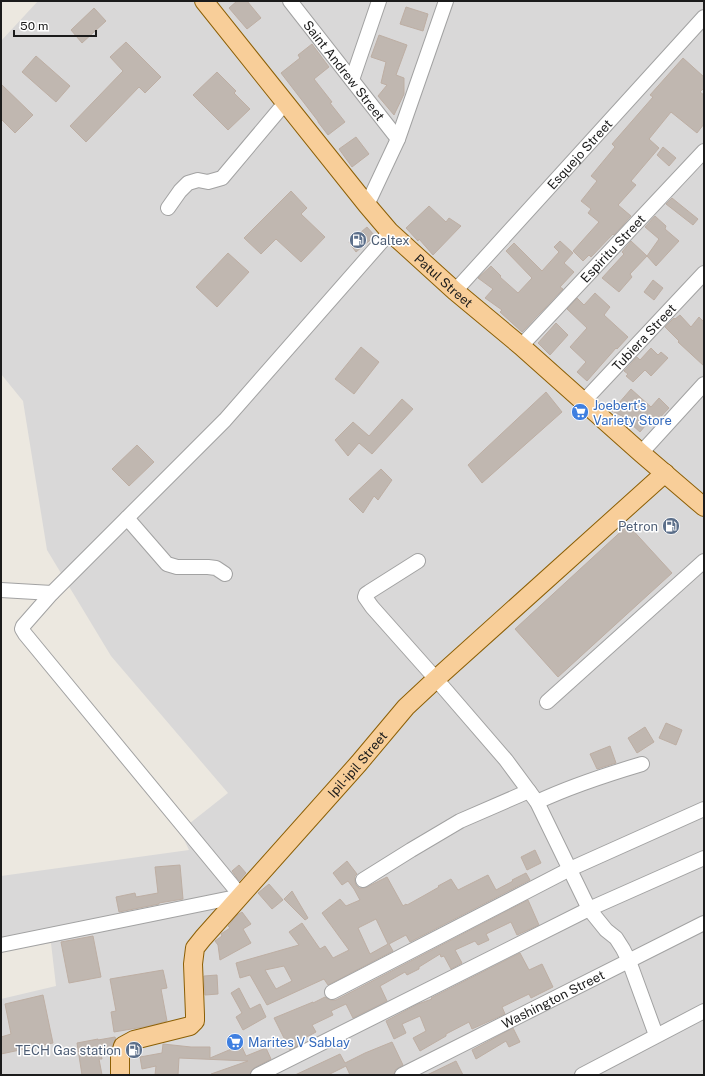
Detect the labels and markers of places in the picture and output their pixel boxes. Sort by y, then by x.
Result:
fuel station icon: Caltex [348,230,368,250]
place label: Caltex [371,233,410,248]
place label: Joebert's Variety Store [593,398,672,428]
supermarket icon: Joebert's Variety Store [570,402,590,422]
fuel station icon: Petron [661,516,681,536]
place label: Petron [618,519,658,534]
supermarket icon: Marites V Sablay [225,1032,245,1052]
place label: Marites V Sablay [248,1035,350,1050]
fuel station icon: TECH Gas station [124,1040,144,1060]
place label: TECH Gas station [15,1043,121,1058]

